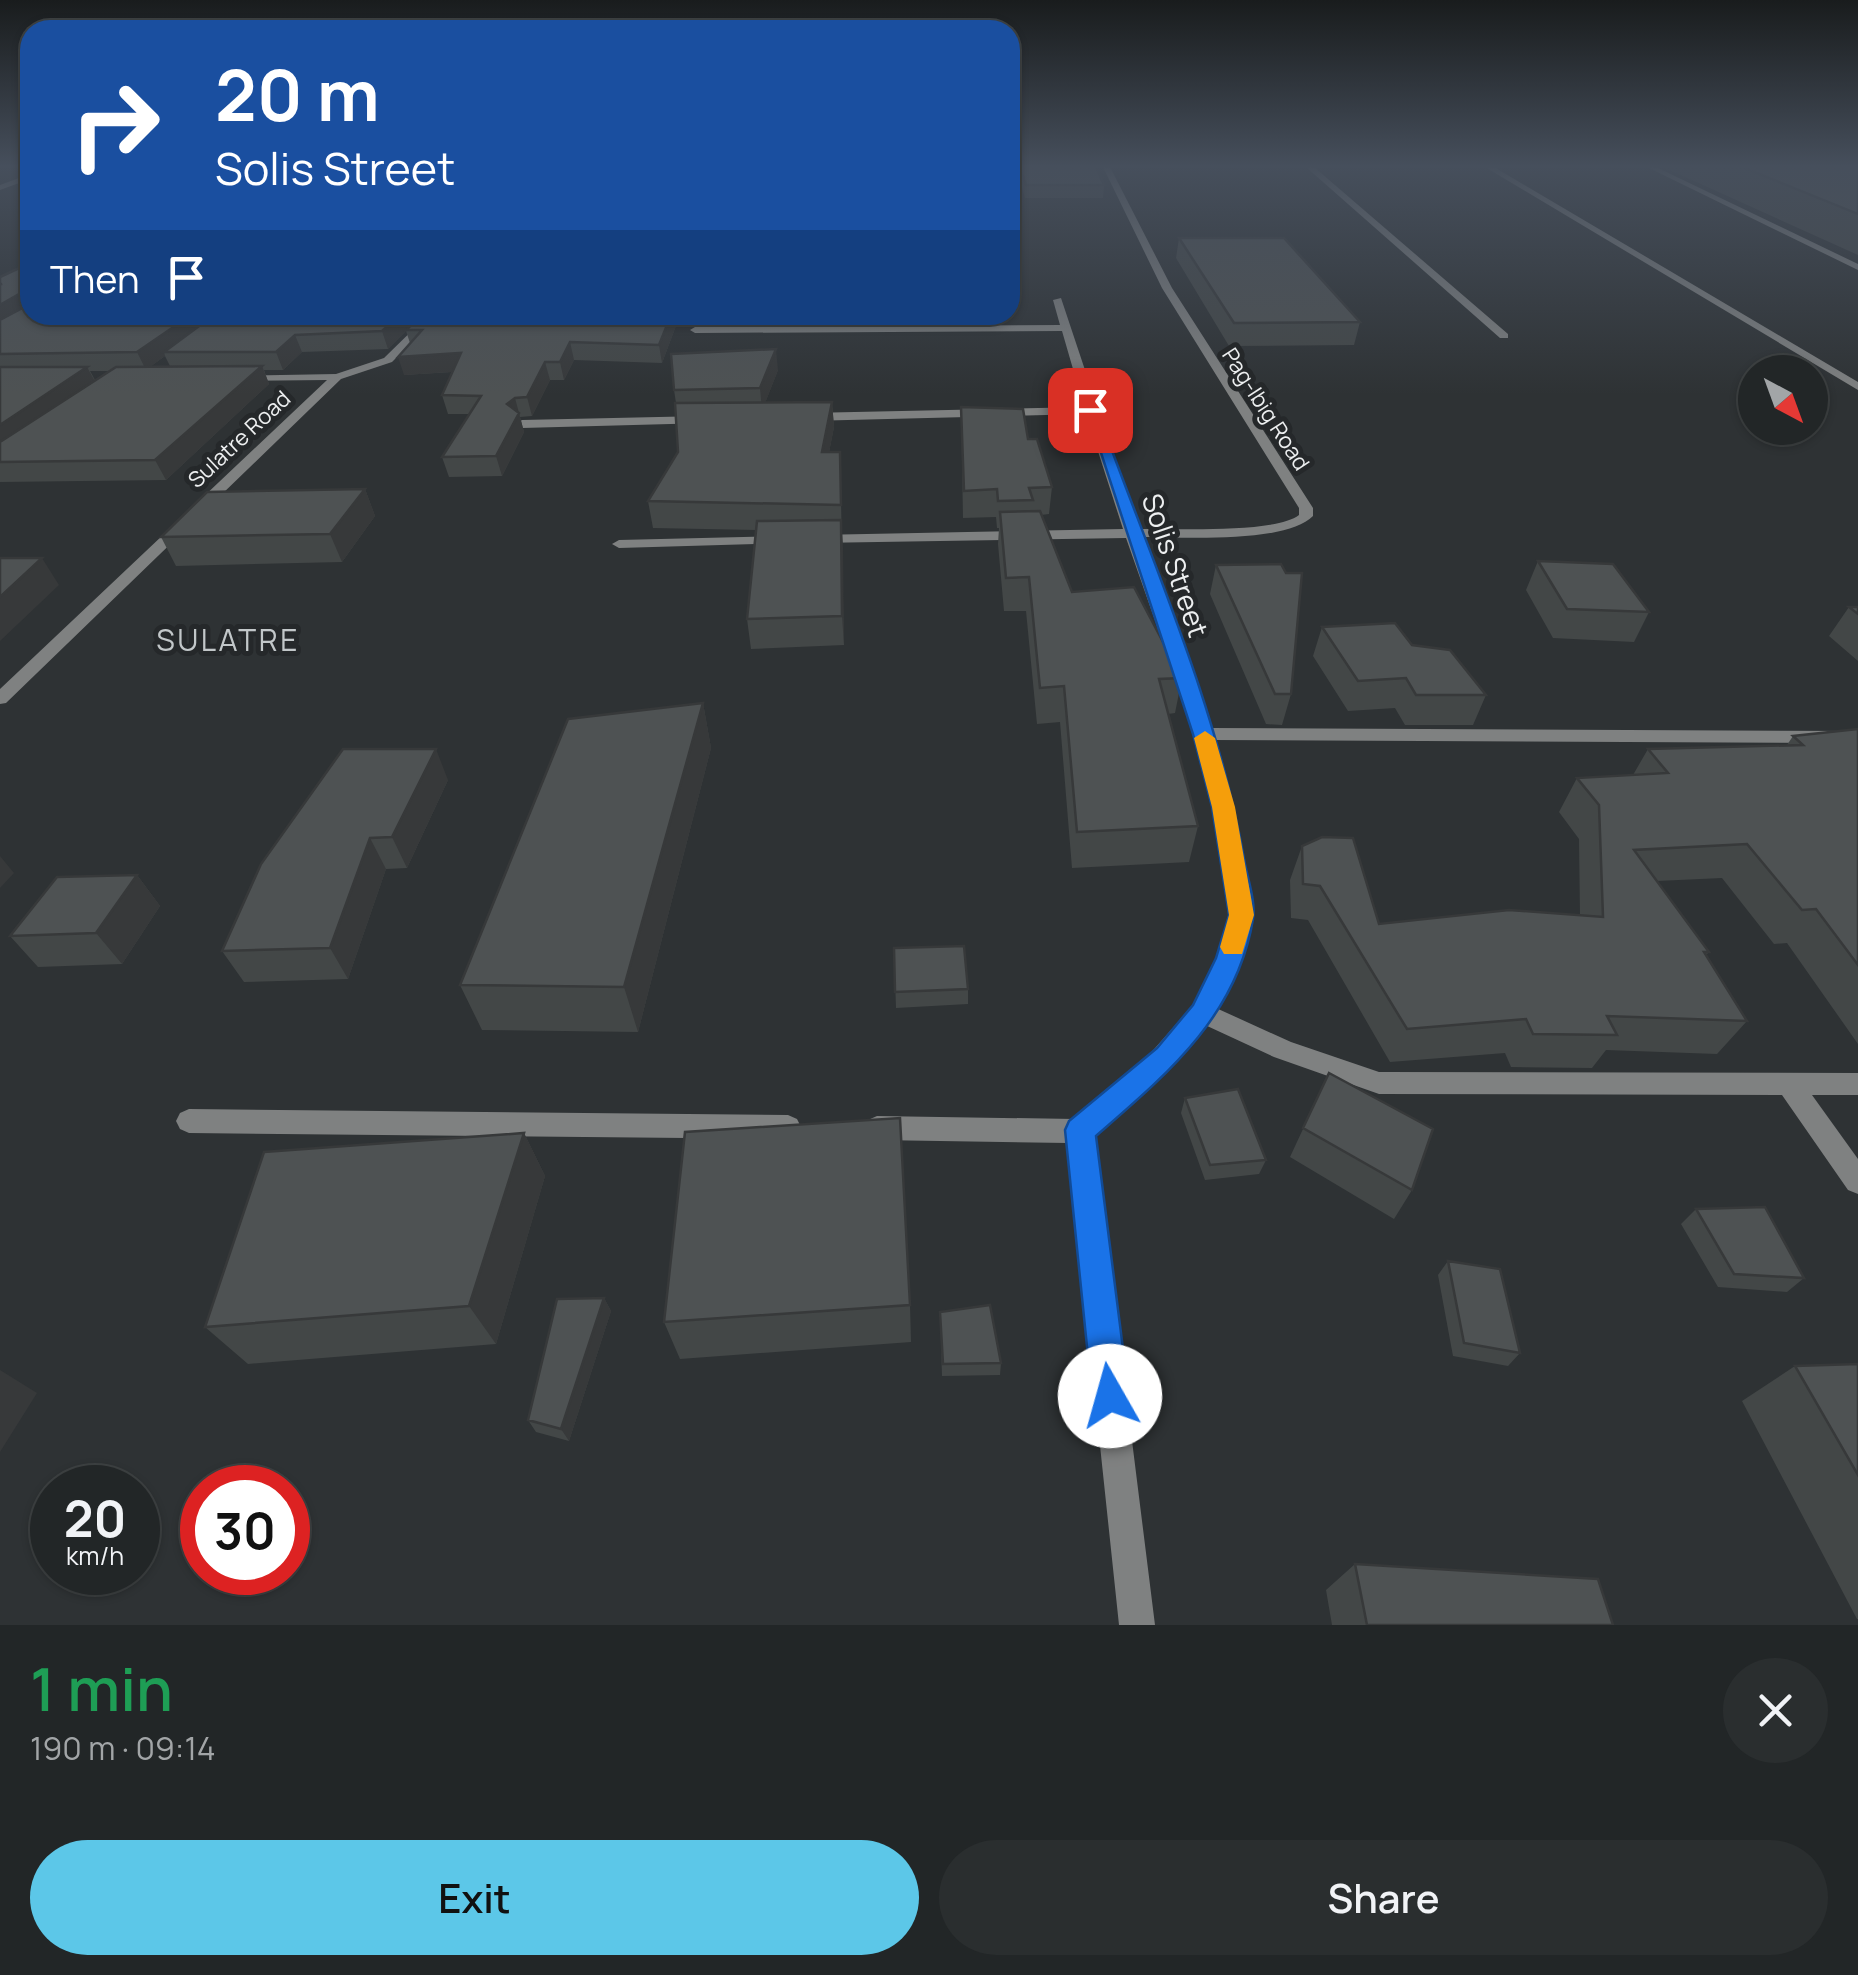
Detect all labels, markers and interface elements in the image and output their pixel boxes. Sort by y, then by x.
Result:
text: 20 m [215,46,380,142]
icon: right [50,60,180,190]
text: Solis Street [215,137,455,199]
icon: arrive [159,250,214,305]
text: Then [50,252,139,304]
street label: Pag-Ibig Road [1215,342,1317,476]
north arrow [1738,355,1828,445]
map controls [1738,355,1828,445]
pin [1048,368,1133,453]
icon: arrive [1063,383,1118,438]
street label: Sulatre Road [181,384,297,494]
street label: Solis Street [1134,488,1218,642]
district label: SULATRE [156,619,300,660]
position arrow [1058,1344,1162,1448]
speed limit sign: 30 [180,1465,310,1595]
text: 20 [64,1484,126,1552]
text: km/h [66,1538,124,1573]
text: 1 min [30,1647,173,1729]
button: close [1723,1658,1828,1763]
text: 190 m · 09:14 [30,1726,216,1770]
button: Exit [30,1840,919,1955]
button: Share [939,1840,1828,1955]

